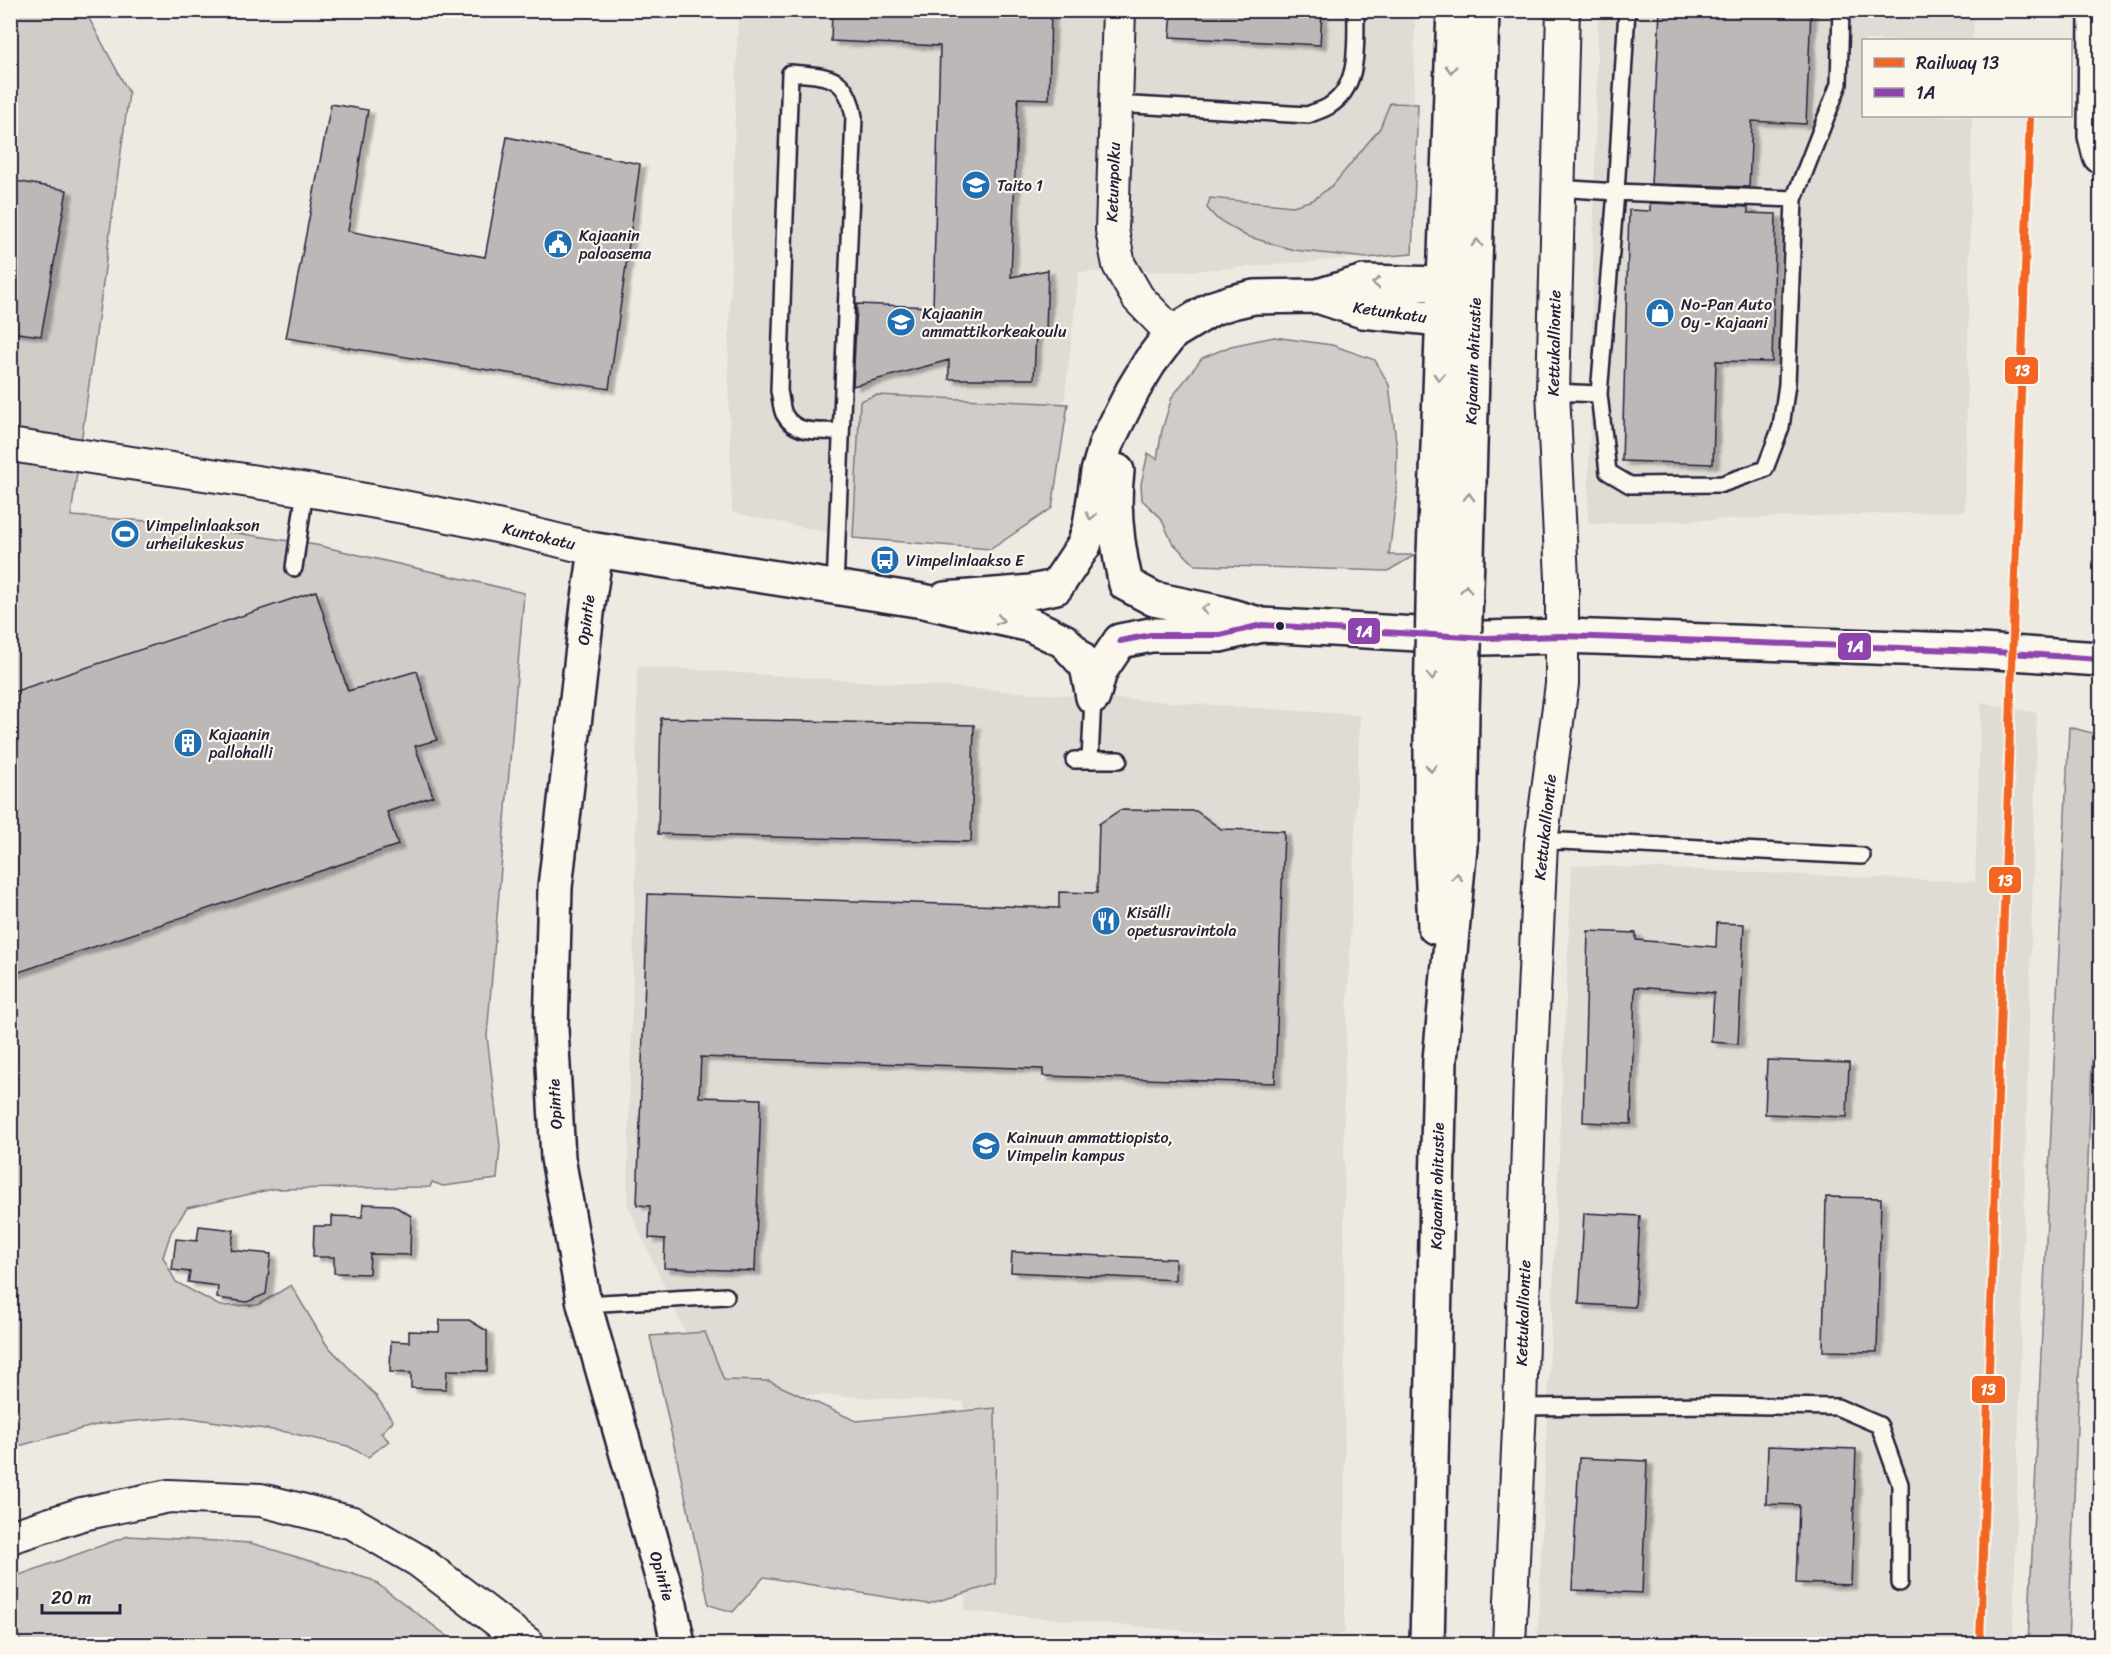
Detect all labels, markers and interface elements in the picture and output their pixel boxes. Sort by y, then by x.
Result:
legend [1862,39,2072,117]
text: Railway 13 [1916,47,1999,79]
one-way arrow [1445,64,1458,73]
text: 1A [1916,77,1936,109]
street label: Ketunpolku [1097,141,1129,223]
school or university icon: Taito 1 [960,169,992,201]
place label: Taito 1 [997,171,1043,200]
place label: Kajaanin paloasema [578,221,652,268]
public building icon: Kajaanin paloasema [542,228,574,260]
one-way arrow [1470,238,1483,247]
one-way arrow [1371,277,1380,289]
street label: Kettukalliontie [1539,290,1569,396]
place label: No-Pan Auto Oy - Kajaani [1681,290,1772,337]
street label: Ketunkatu [1351,292,1429,332]
street label: Kajaanin ohitustie [1456,297,1490,425]
shop icon: No-Pan Auto Oy - Kajaani [1644,297,1676,329]
place label: Kajaanin ammattikorkeakoulu [922,299,1067,346]
school or university icon: Kajaanin ammattikorkeakoulu [885,306,917,338]
line badge: 13 [2004,356,2039,385]
text: 13 [2014,356,2030,385]
one-way arrow [1433,373,1445,382]
one-way arrow [1462,493,1475,502]
place label: Vimpelinlaakson urheilukeskus [146,511,260,558]
one-way arrow [1085,511,1098,521]
street label: Kuntokatu [500,514,579,559]
sports icon: Vimpelinlaakson urheilukeskus [109,518,141,550]
bus stop icon: Vimpelinlaakso E [869,544,901,576]
place label: Vimpelinlaakso E [906,546,1025,575]
one-way arrow [1459,585,1472,594]
street label: Opintie [569,593,603,647]
one-way arrow [1200,603,1210,616]
one-way arrow [995,612,1005,625]
line badge: 1A [1347,617,1381,645]
text: 1A [1355,617,1373,646]
unlabelled marker [1274,620,1286,632]
line badge: 1A [1837,632,1872,661]
text: 1A [1846,632,1864,661]
one-way arrow [1426,672,1438,681]
place label: Kajaanin pallohalli [208,720,273,767]
building icon: Kajaanin pallohalli [172,727,204,759]
one-way arrow [1425,763,1437,772]
street label: Kettukalliontie [1525,773,1565,881]
line badge: 13 [1988,866,2022,894]
text: 13 [1997,866,2013,895]
one-way arrow [1450,872,1463,881]
place label: Kisälli opetusravintola [1127,898,1237,945]
restaurant icon: Kisälli opetusravintola [1090,905,1122,937]
street label: Opintie [539,1078,571,1130]
street label: Kajaanin ohitustie [1421,1122,1453,1250]
place label: Kainuun ammattiopisto, Vimpelin kampus [1007,1123,1173,1170]
school or university icon: Kainuun ammattiopisto, Vimpelin kampus [970,1130,1002,1162]
street label: Kettukalliontie [1507,1259,1539,1367]
line badge: 13 [1971,1375,2006,1404]
text: 13 [1980,1375,1996,1404]
street label: Opintie [641,1548,683,1605]
scale bar [42,1577,120,1615]
text: 20 m [51,1582,91,1614]

